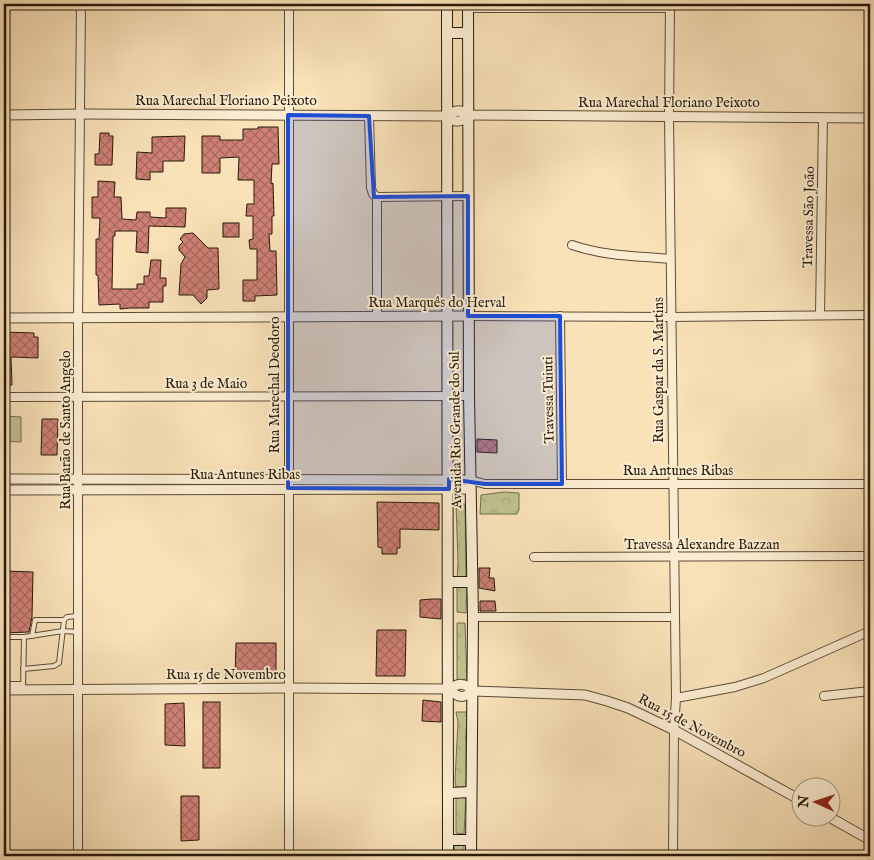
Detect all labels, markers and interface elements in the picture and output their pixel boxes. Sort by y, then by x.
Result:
street label: Rua Marechal Floriano Peixoto [135,92,317,110]
street label: Rua Marechal Floriano Peixoto [578,94,760,112]
street label: Travessa São João [799,165,819,268]
street label: Rua Marquês do Herval [368,294,506,312]
street label: Rua Gaspar da S. Martins [650,297,668,443]
street label: Rua Marechal Deodoro [266,316,284,454]
street label: Rua Barão de Santo Angelo [57,350,75,510]
street label: Avenida Rio Grande do Sul [446,351,466,510]
street label: Travessa Tuiuti [539,356,559,444]
street label: Rua 3 de Maio [165,375,248,393]
street label: Rua Antunes Ribas [623,462,733,480]
street label: Rua Antunes Ribas [190,466,300,484]
street label: Travessa Alexandre Bazzan [624,536,780,554]
street label: Rua 15 de Novembro [166,666,286,684]
street label: Rua 15 de Novembro [635,690,750,762]
north arrow [792,778,842,828]
text: N [795,795,813,809]

